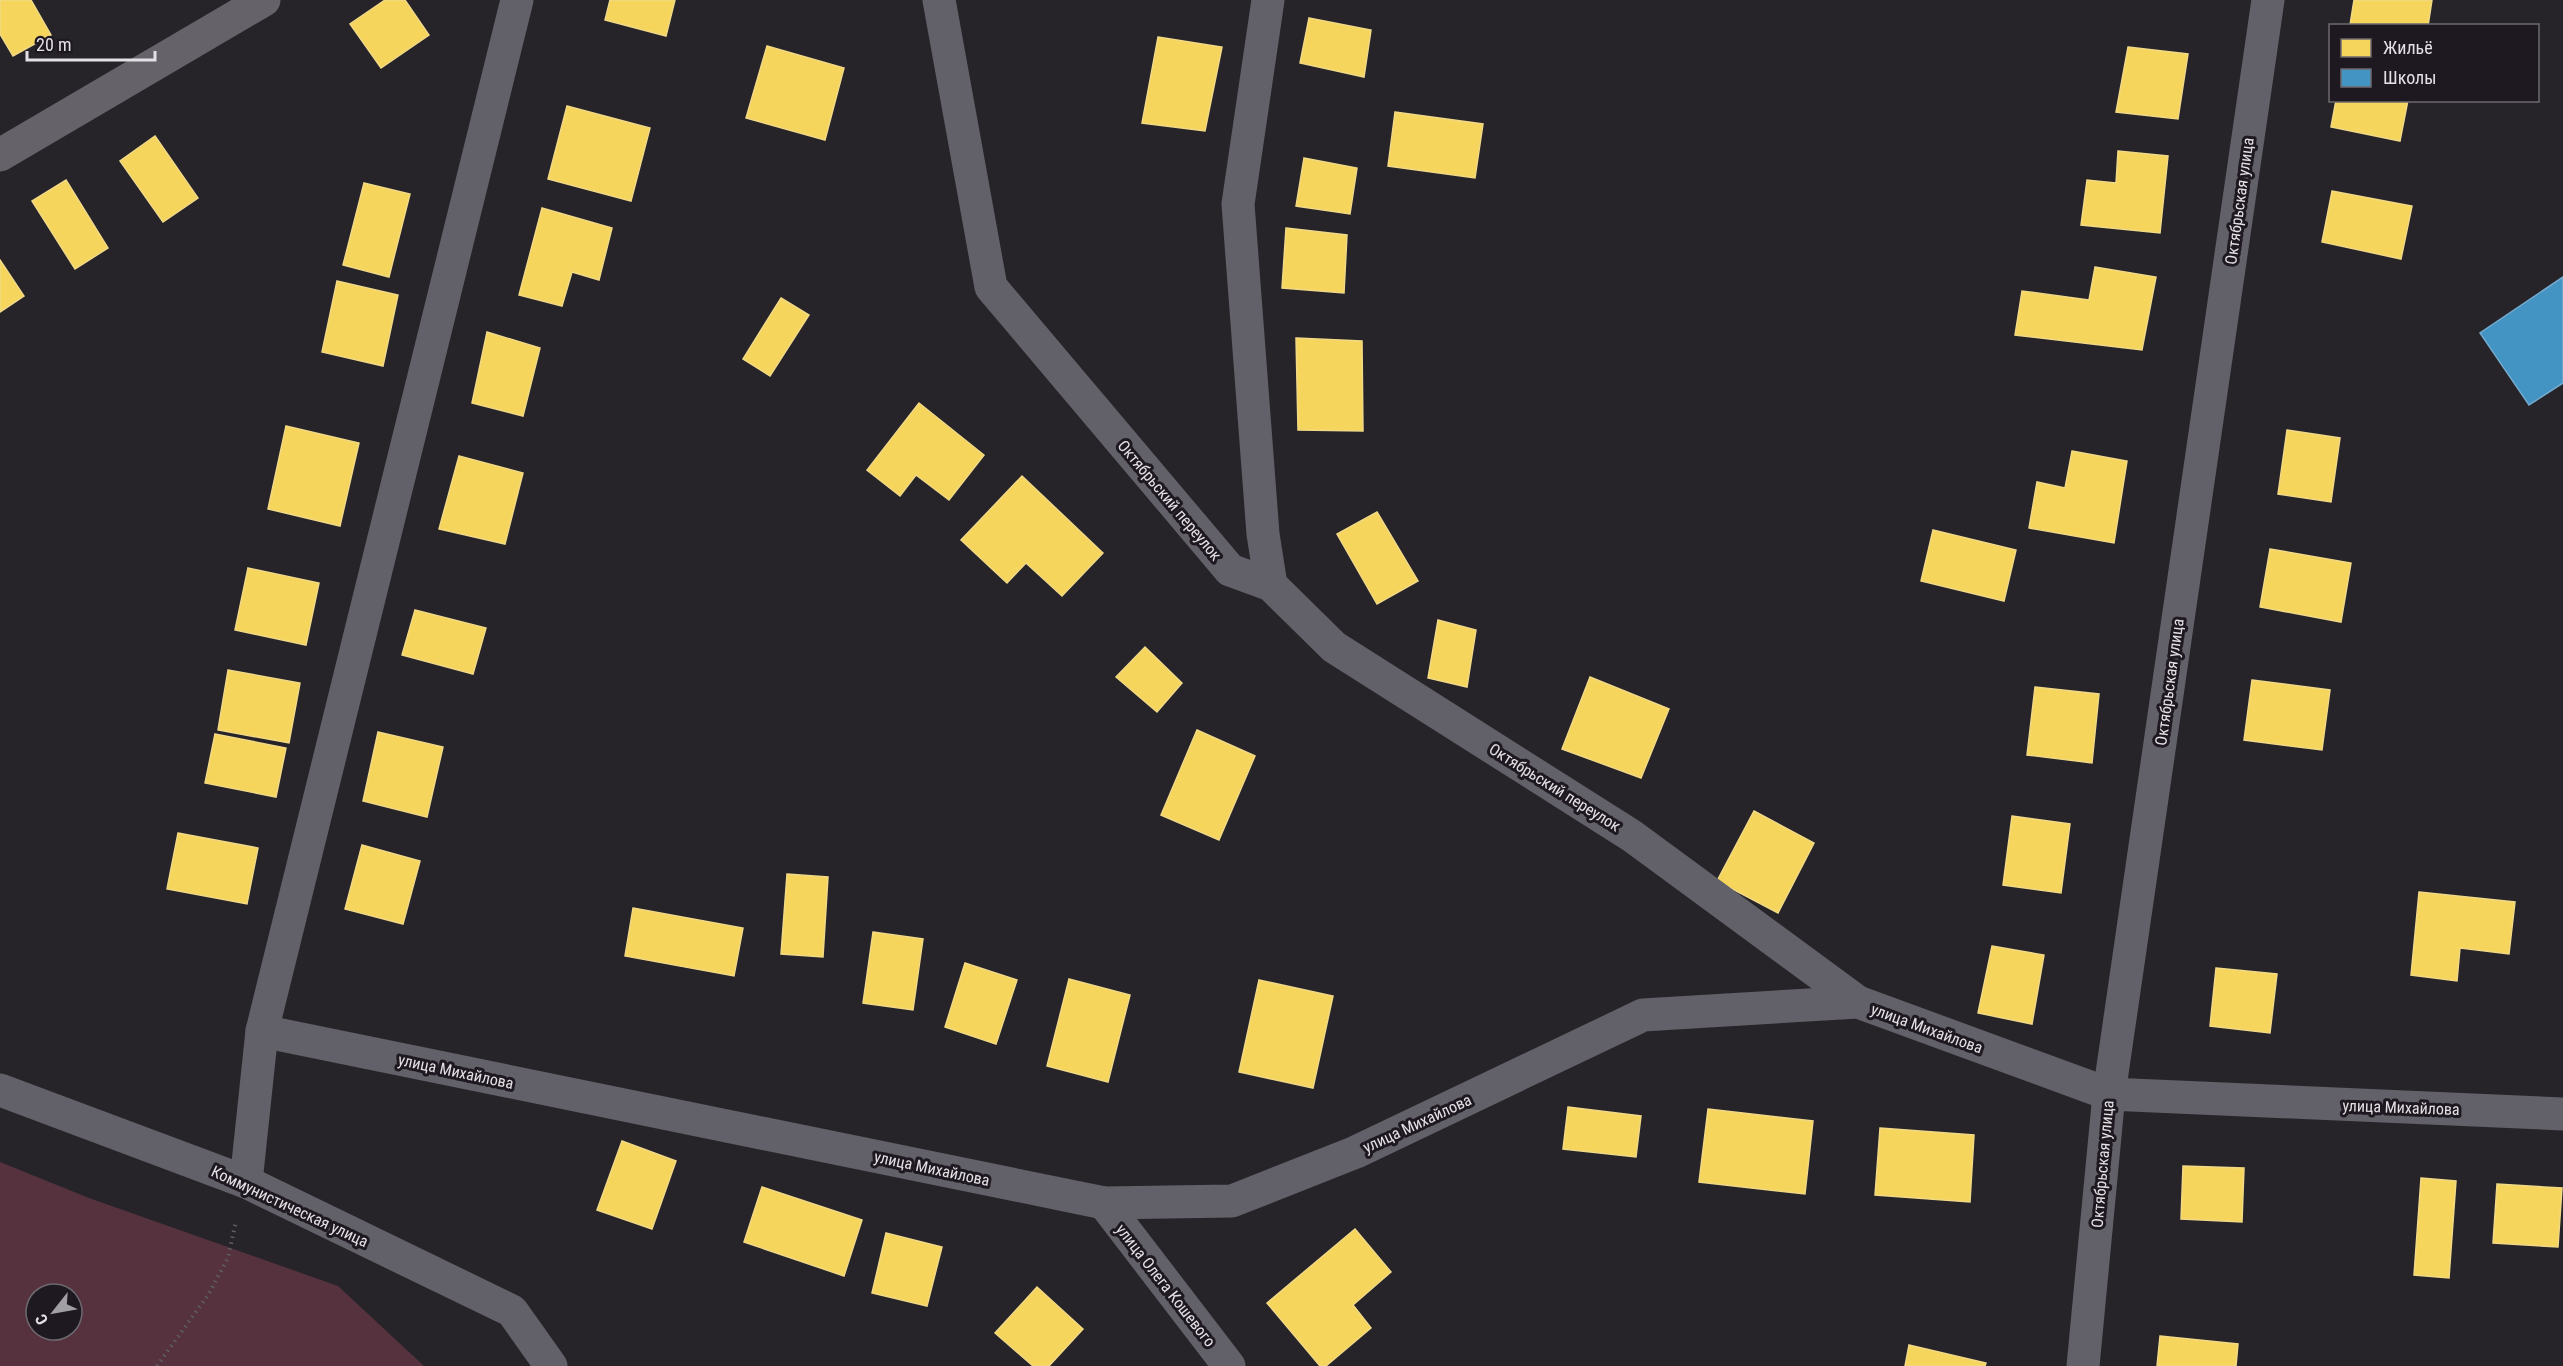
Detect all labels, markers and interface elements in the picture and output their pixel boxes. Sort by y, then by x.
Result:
scale bar [27,24,154,62]
legend [2329,24,2539,102]
text: 20 m [36,34,71,55]
text: Жильё [2383,37,2433,58]
text: Школы [2383,67,2436,88]
street label: Октябрьская улица [2221,136,2258,266]
street label: Октябрьский переулок [1114,436,1226,565]
street label: Октябрьская улица [2151,617,2188,747]
street label: Октябрьский переулок [1486,739,1624,836]
street label: улица Михайлова [1868,999,1985,1057]
street label: улица Михайлова [397,1050,515,1093]
street label: улица Михайлова [1360,1090,1474,1157]
street label: улица Михайлова [2342,1096,2460,1119]
street label: Октябрьская улица [2087,1100,2118,1229]
street label: улица Михайлова [873,1147,991,1190]
street label: Коммунистическая улица [208,1162,371,1251]
street label: улица Олега Кошевого [1112,1220,1219,1350]
north arrow [24,1282,84,1342]
text: С [31,1311,52,1328]

